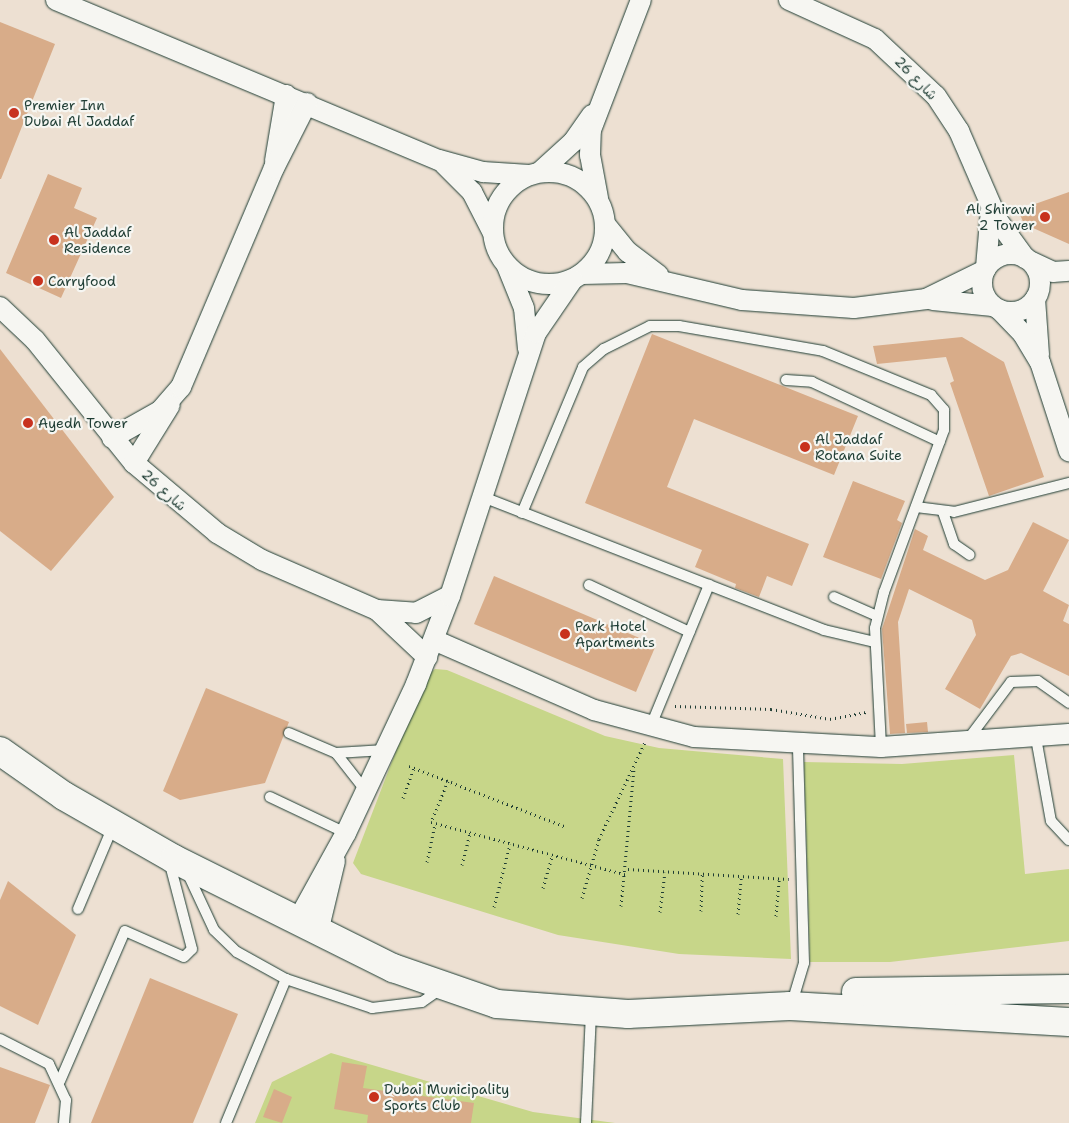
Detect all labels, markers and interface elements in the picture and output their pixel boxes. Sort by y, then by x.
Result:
street label: شارع 26 [891,53,941,103]
place label: Premier Inn Dubai Al Jaddaf [24,97,134,130]
marker: Premier Inn Dubai Al Jaddaf [8,107,20,119]
place label: Al Shirawi 2 Tower [966,201,1035,233]
marker: Al Shirawi 2 Tower [1039,211,1051,223]
place label: Al Jaddaf Residence [64,224,131,256]
marker: Al Jaddaf Residence [48,234,60,246]
place label: Carryfood [48,273,116,289]
marker: Carryfood [32,275,44,287]
place label: Ayedh Tower [38,415,128,431]
marker: Ayedh Tower [22,417,34,429]
place label: Al Jaddaf Rotana Suite [815,431,902,464]
marker: Al Jaddaf Rotana Suite [799,441,811,453]
street label: شارع 26 [138,466,190,514]
place label: Park Hotel Apartments [575,618,655,650]
marker: Park Hotel Apartments [559,628,571,640]
place label: Dubai Municipality Sports Club [384,1081,509,1114]
marker: Dubai Municipality Sports Club [368,1091,380,1103]

